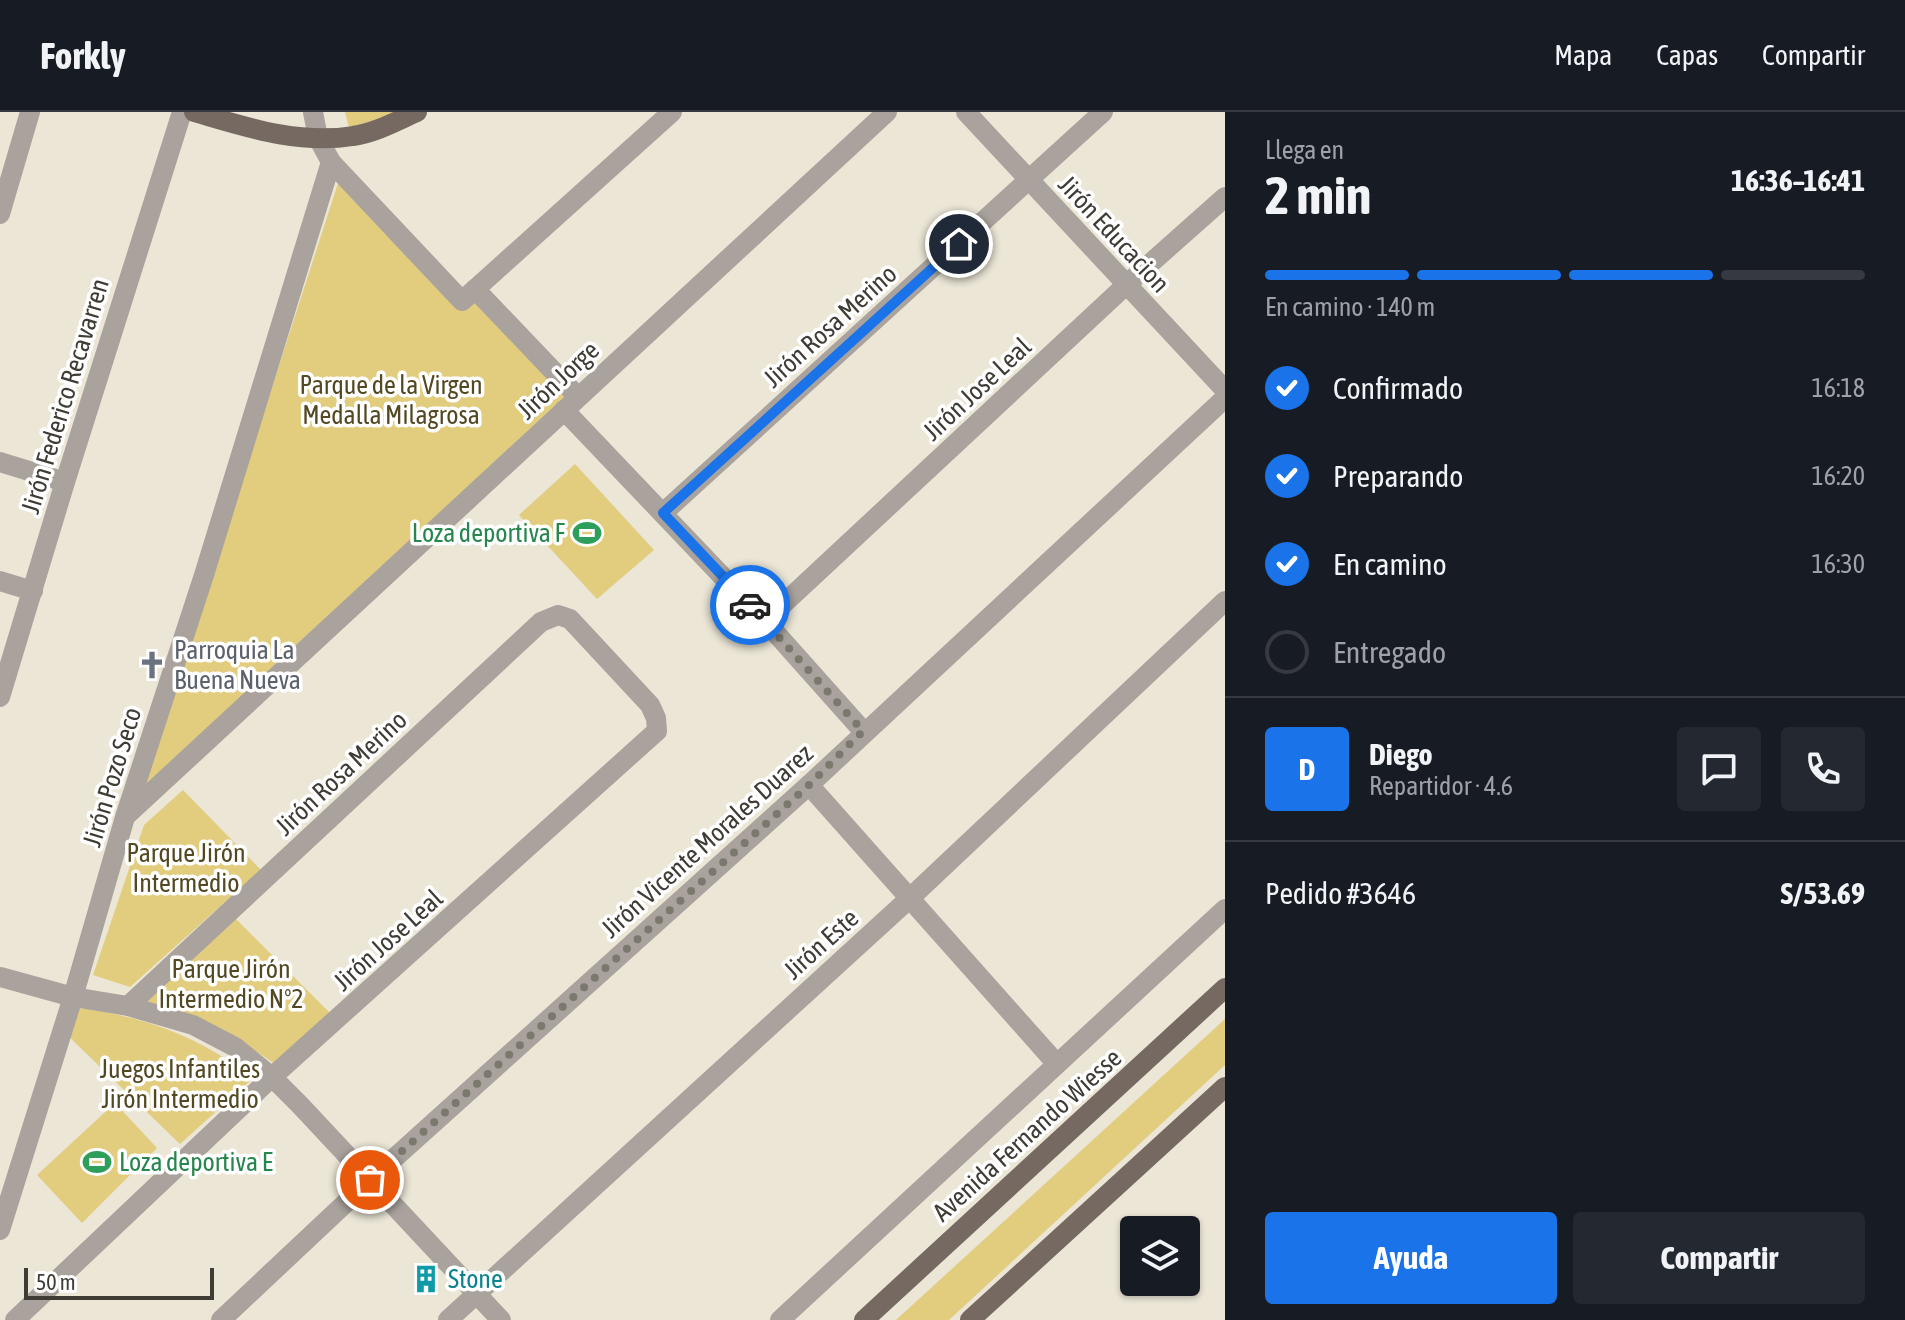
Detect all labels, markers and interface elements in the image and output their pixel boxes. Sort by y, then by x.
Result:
text: Forkly [40,34,126,77]
text: Mapa [1554,39,1612,71]
text: Capas [1656,39,1718,71]
text: Compartir [1762,39,1865,71]
text: Llega en [1265,135,1344,165]
text: 16:36–16:41 [1731,163,1865,197]
text: 2 min [1265,165,1371,225]
street label: Jirón Educacion [1052,169,1176,299]
pin [925,210,993,278]
icon: home [937,222,981,266]
street label: Jirón Rosa Merino [757,259,903,393]
street label: Jirón Federico Recavarren [15,275,115,517]
text: En camino · 140 m [1265,292,1435,322]
street label: Jirón Jose Leal [917,331,1037,446]
street label: Jirón Jorge [511,335,605,425]
icon: check [1265,366,1309,410]
park label: Parque de la Virgen Medalla Milagrosa [299,370,483,430]
text: Confirmado [1333,371,1463,405]
text: 16:18 [1811,373,1865,403]
icon: check [1265,454,1309,498]
text: Preparando [1333,459,1463,493]
text: 16:20 [1811,461,1865,491]
place label: Loza deportiva F [412,518,566,548]
sports icon: Loza deportiva F [572,518,602,548]
icon: check [1265,542,1309,586]
text: En camino [1333,547,1447,581]
text: 16:30 [1811,549,1865,579]
courier [710,565,790,645]
icon: car [728,583,772,627]
place label: Parroquia La Buena Nueva [174,635,301,695]
text: Entregado [1333,635,1446,669]
church icon: Parroquia La Buena Nueva [137,650,167,680]
street label: Jirón Pozo Seco [77,704,147,850]
street label: Jirón Rosa Merino [269,705,413,841]
button: chat [1677,727,1761,811]
button: phone [1781,727,1865,811]
text: Diego [1369,737,1433,771]
street label: Jirón Vicente Morales Duarez [595,738,819,944]
text: D [1299,752,1315,786]
text: Repartidor · 4.6 [1369,771,1513,801]
park label: Parque Jirón Intermedio [126,838,246,898]
text: Pedido #3646 [1265,876,1416,910]
text: S/53.69 [1781,876,1865,910]
street label: Jirón Jose Leal [327,883,449,997]
street label: Jirón Este [778,903,864,985]
park label: Parque Jirón Intermedio N°2 [158,954,304,1014]
street label: Avenida Fernando Wiesse [927,1042,1127,1228]
park label: Juegos Infantiles Jirón Intermedio [100,1054,260,1114]
pin [336,1146,404,1214]
sports icon: Loza deportiva E [82,1147,112,1177]
place label: Loza deportiva E [119,1147,273,1177]
icon: bag [348,1158,392,1202]
button: Ayuda [1265,1212,1557,1304]
button: Compartir [1573,1212,1865,1304]
map controls [1120,1216,1200,1296]
button: layers [1120,1216,1200,1296]
scale bar [24,1264,214,1300]
building icon: Stone [411,1264,441,1294]
place label: Stone [448,1264,503,1294]
text: 50 m [36,1269,76,1295]

